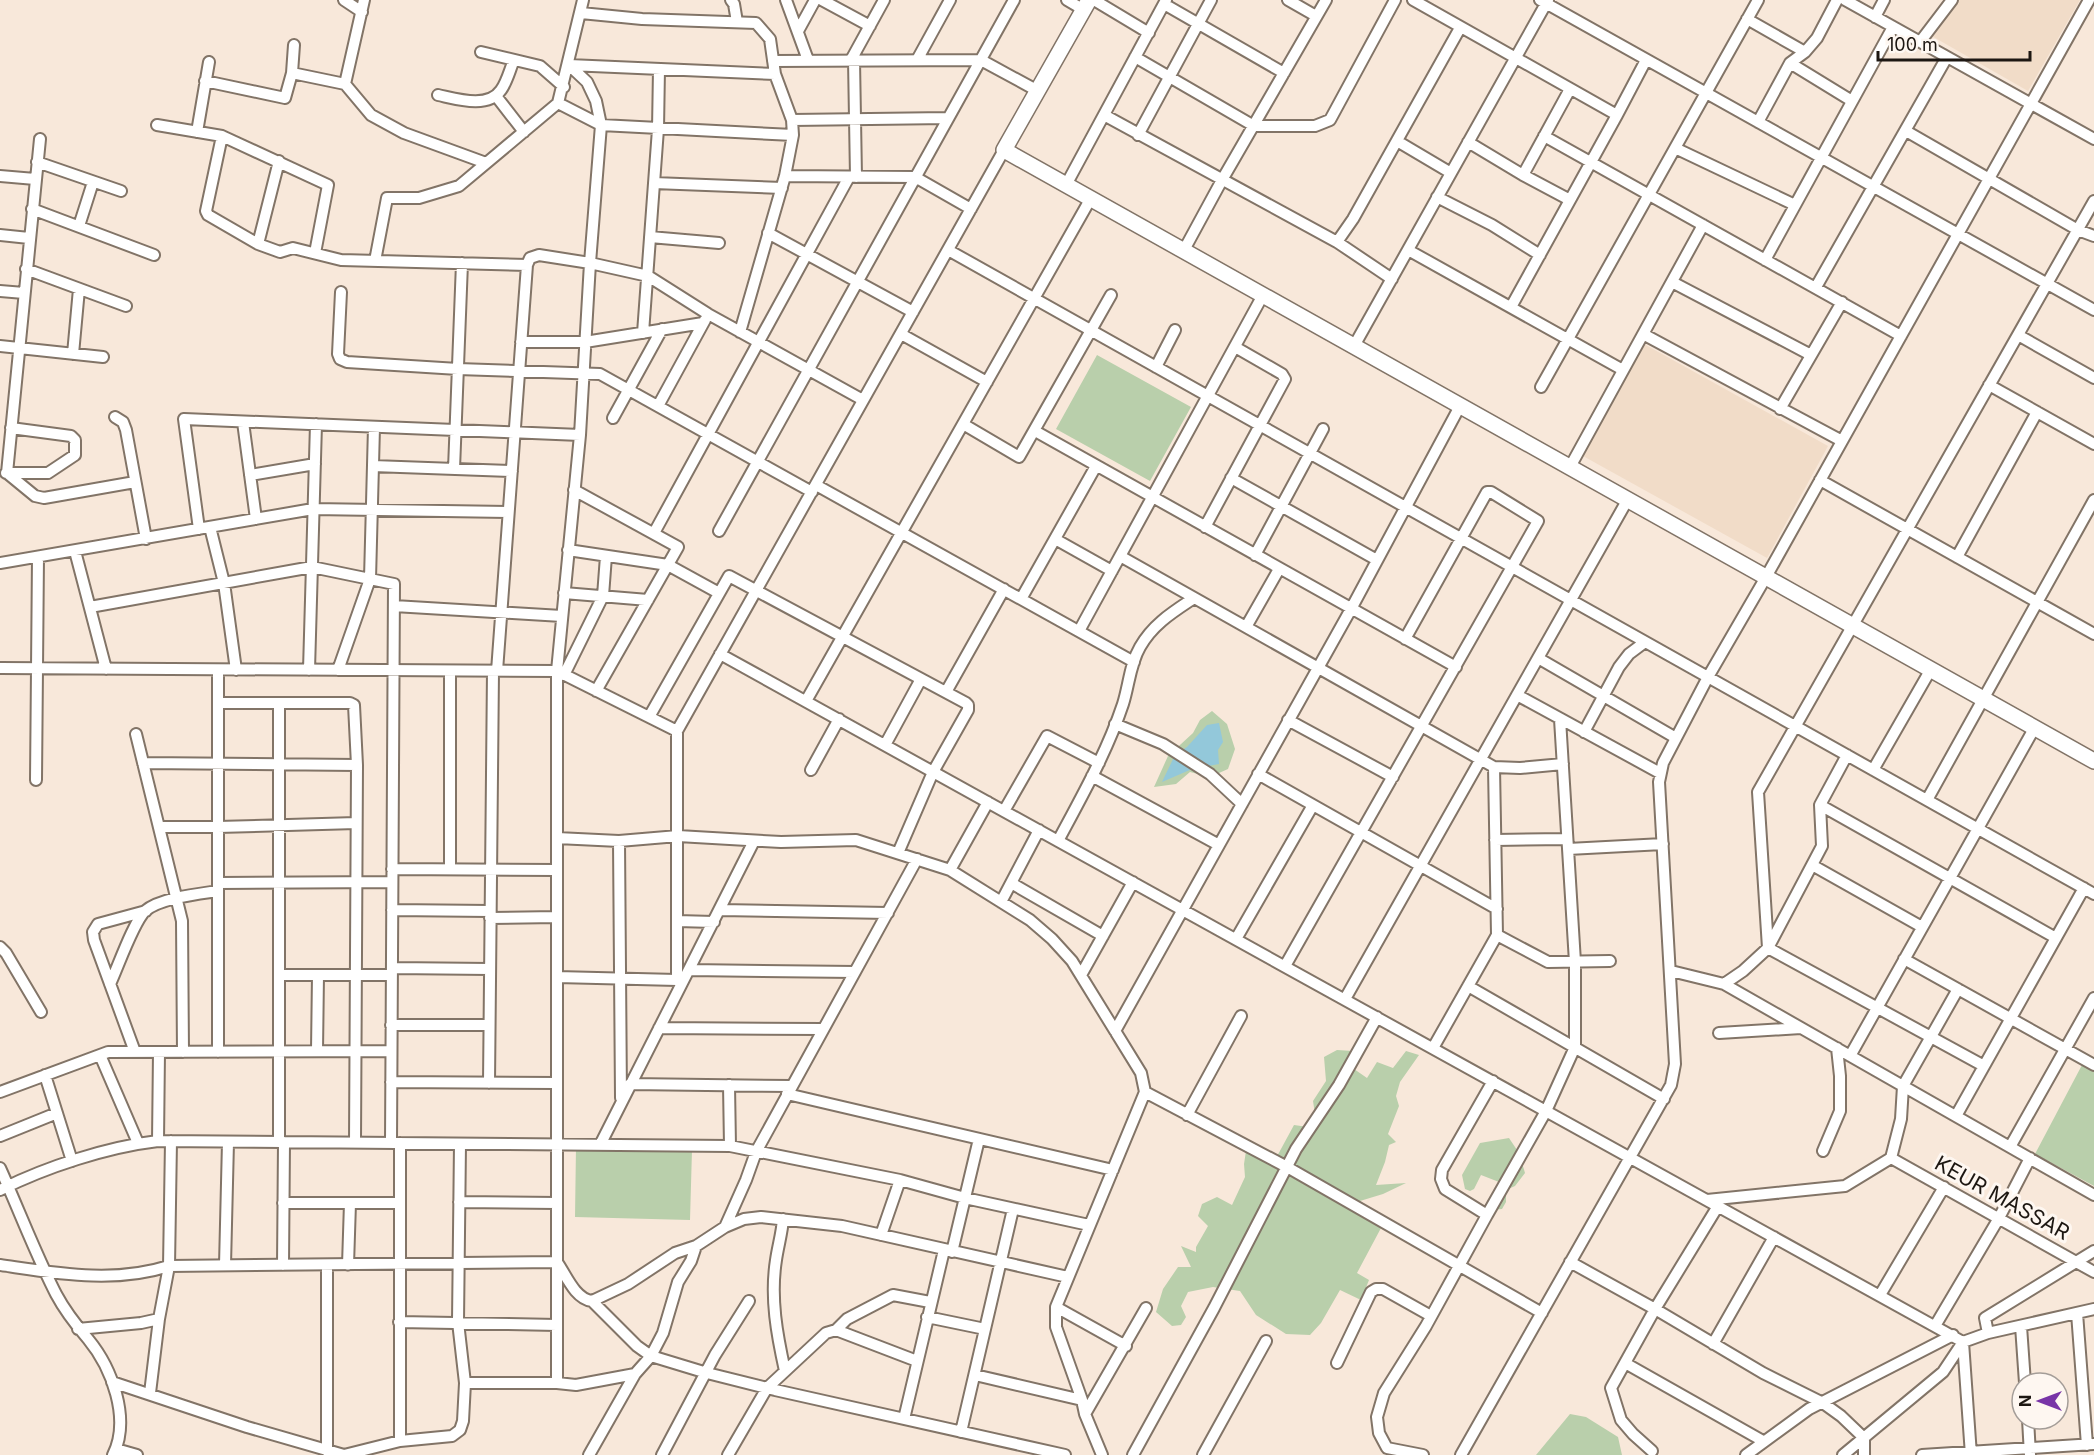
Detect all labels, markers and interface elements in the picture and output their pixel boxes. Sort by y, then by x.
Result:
scale bar [1878,24,2030,62]
text: 100 m [1887,34,1938,55]
street label: KEUR MASSAR [1930,1150,2074,1245]
north arrow [2010,1371,2070,1431]
text: N [2015,1395,2035,1407]

